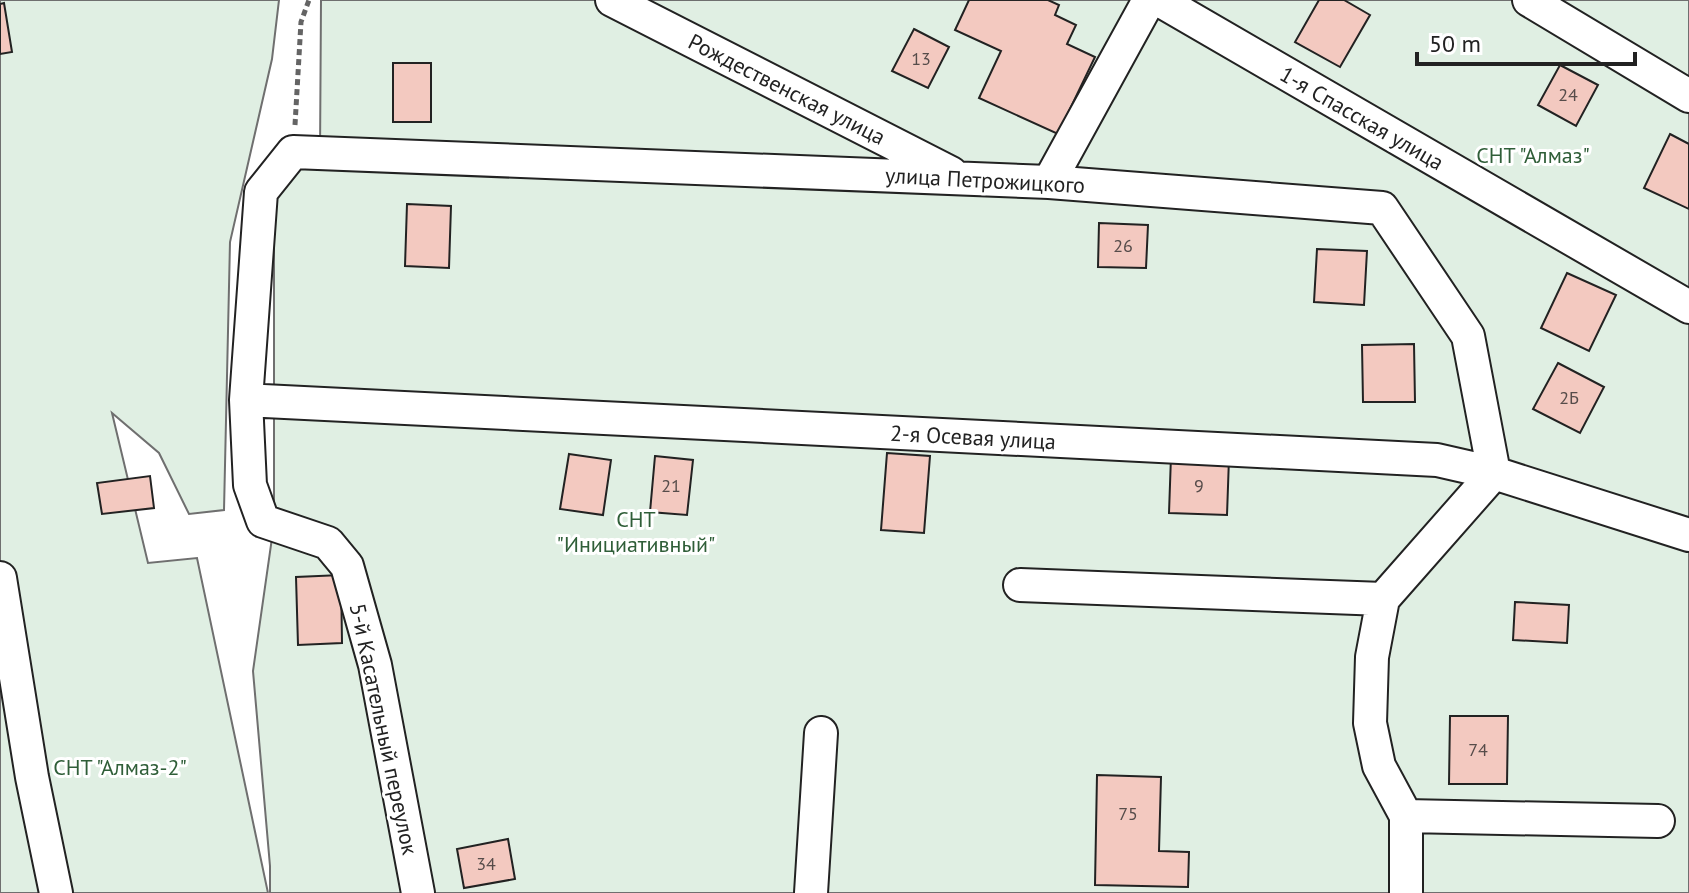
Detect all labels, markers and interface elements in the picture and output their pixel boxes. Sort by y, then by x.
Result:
scale bar [1417,16,1635,66]
street label: Рождественская улица [684,27,890,151]
text: 50 m [1429,28,1481,59]
house number: 13 [911,47,931,70]
street label: 1-я Спасская улица [1275,60,1449,176]
house number: 24 [1558,83,1578,106]
park label: СНТ "Алмаз" [1476,141,1590,169]
street label: улица Петрожицкого [884,161,1086,199]
house number: 26 [1113,234,1133,257]
house number: 2Б [1559,386,1579,409]
street label: 2-я Осевая улица [889,419,1057,455]
house number: 21 [661,474,681,497]
house number: 9 [1194,474,1204,497]
park label: СНТ "Инициативный" [557,505,715,558]
street label: 5-й Касательный переулок [344,601,424,858]
house number: 74 [1468,738,1488,761]
park label: СНТ "Алмаз-2" [53,753,187,781]
house number: 75 [1118,802,1138,825]
house number: 34 [476,852,496,875]

